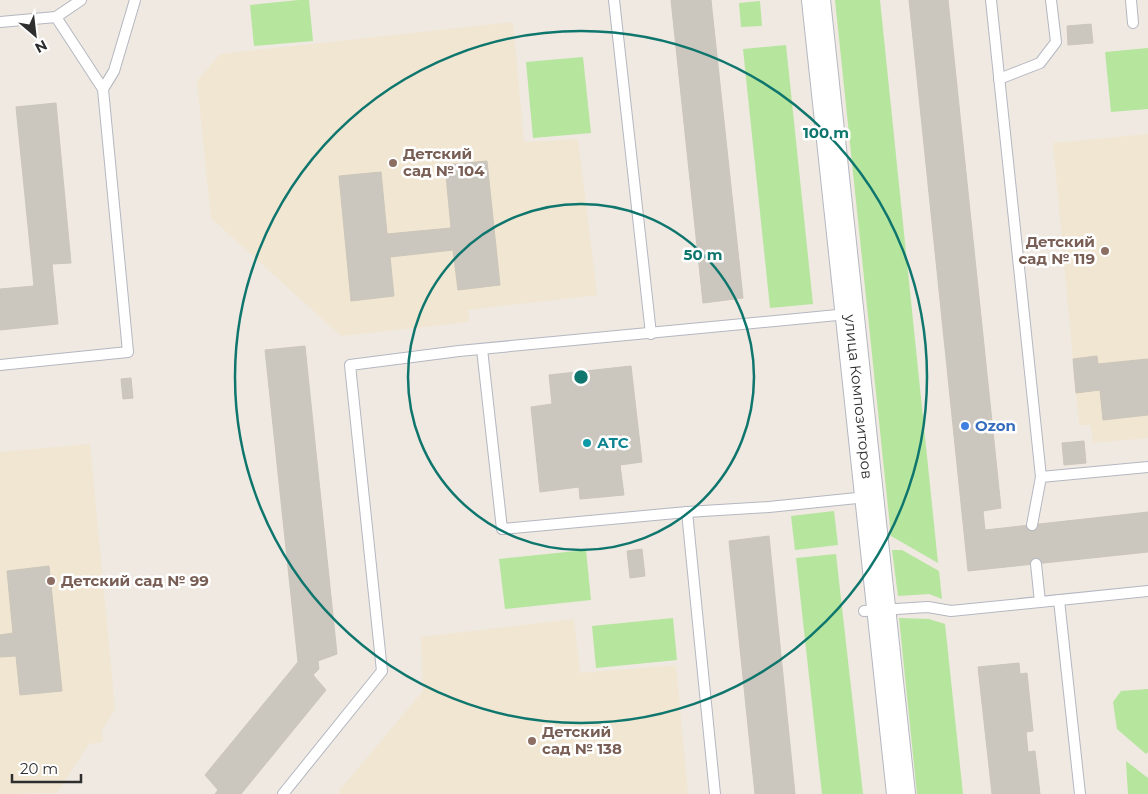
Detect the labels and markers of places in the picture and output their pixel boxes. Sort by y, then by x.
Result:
place label: Детский сад № 104 [403,144,485,180]
marker: Детский сад № 104 [387,157,399,169]
place label: Детский сад № 119 [1018,232,1095,268]
marker: Детский сад № 119 [1099,245,1111,257]
centre of rings [572,368,590,386]
place label: Ozon [975,416,1016,435]
marker: Ozon [959,420,971,432]
place label: АТС [597,433,629,452]
marker: АТС [581,437,593,449]
place label: Детский сад № 99 [61,571,209,590]
marker: Детский сад № 99 [45,575,57,587]
place label: Детский сад № 138 [542,722,622,758]
marker: Детский сад № 138 [526,735,538,747]

